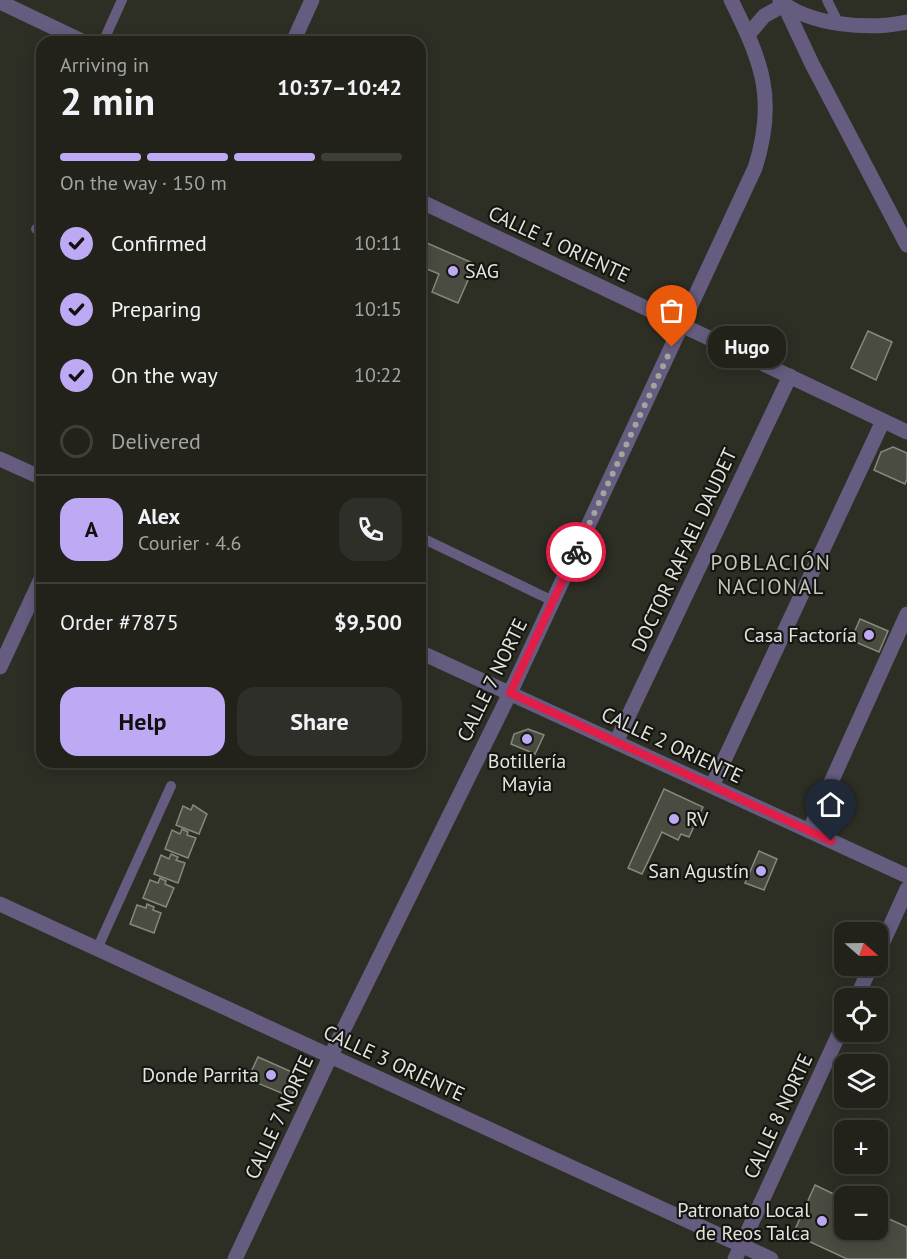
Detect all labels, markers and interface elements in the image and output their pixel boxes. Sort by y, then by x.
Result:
text: Arriving in [60,52,149,78]
text: 10:37–10:42 [277,73,402,101]
text: 2 min [60,75,155,126]
text: On the way · 150 m [60,170,227,196]
street label: CALLE 1 ORIENTE [484,200,634,288]
icon: check [60,227,93,260]
text: Confirmed [111,229,207,257]
text: 10:11 [354,230,402,256]
place label: SAG [465,258,499,284]
marker: SAG [446,264,460,278]
pin [646,285,697,347]
icon: check [60,293,93,326]
icon: bag [655,294,688,327]
text: Preparing [111,295,201,323]
text: 10:15 [354,296,402,322]
callout: Hugo [708,326,786,368]
text: Hugo [724,334,770,360]
icon: check [60,359,93,392]
text: On the way [111,361,218,389]
text: 10:22 [354,362,402,388]
text: Delivered [111,427,201,455]
street label: DOCTOR RAFAEL DAUDET [625,444,743,656]
button: phone [339,498,402,561]
text: Alex [138,502,180,530]
text: A [85,515,98,543]
courier [546,522,606,582]
text: Courier · 4.6 [138,530,241,556]
icon: bike [560,536,593,569]
district label: POBLACIÓN NACIONAL [711,549,831,600]
text: Order #7875 [60,608,179,636]
text: $9,500 [334,608,402,636]
street label: CALLE 7 NORTE [451,614,533,746]
place label: Casa Factoría [744,622,857,648]
marker: Casa Factoría [862,628,876,642]
button: Help [60,687,225,756]
button: Share [237,687,402,756]
street label: CALLE 2 ORIENTE [597,701,747,789]
marker: Botillería Mayia [520,732,534,746]
place label: Botillería Mayia [488,748,566,797]
pin [805,779,856,841]
icon: home [814,788,847,821]
place label: RV [686,806,709,832]
marker: RV [667,812,681,826]
place label: San Agustín [648,858,749,884]
marker: San Agustín [754,864,768,878]
north arrow [834,922,888,976]
map controls [834,922,888,1240]
button: locate [834,988,888,1042]
street label: CALLE 3 ORIENTE [319,1019,469,1107]
street label: CALLE 8 NORTE [738,1049,818,1183]
street label: CALLE 7 NORTE [239,1051,319,1183]
button: layers [834,1054,888,1108]
place label: Donde Parrita [142,1062,259,1088]
marker: Donde Parrita [264,1068,278,1082]
button: + [834,1120,888,1174]
button: − [834,1186,888,1240]
place label: Patronato Local de Reos Talca [677,1197,810,1246]
marker: Patronato Local de Reos Talca [815,1214,829,1228]

